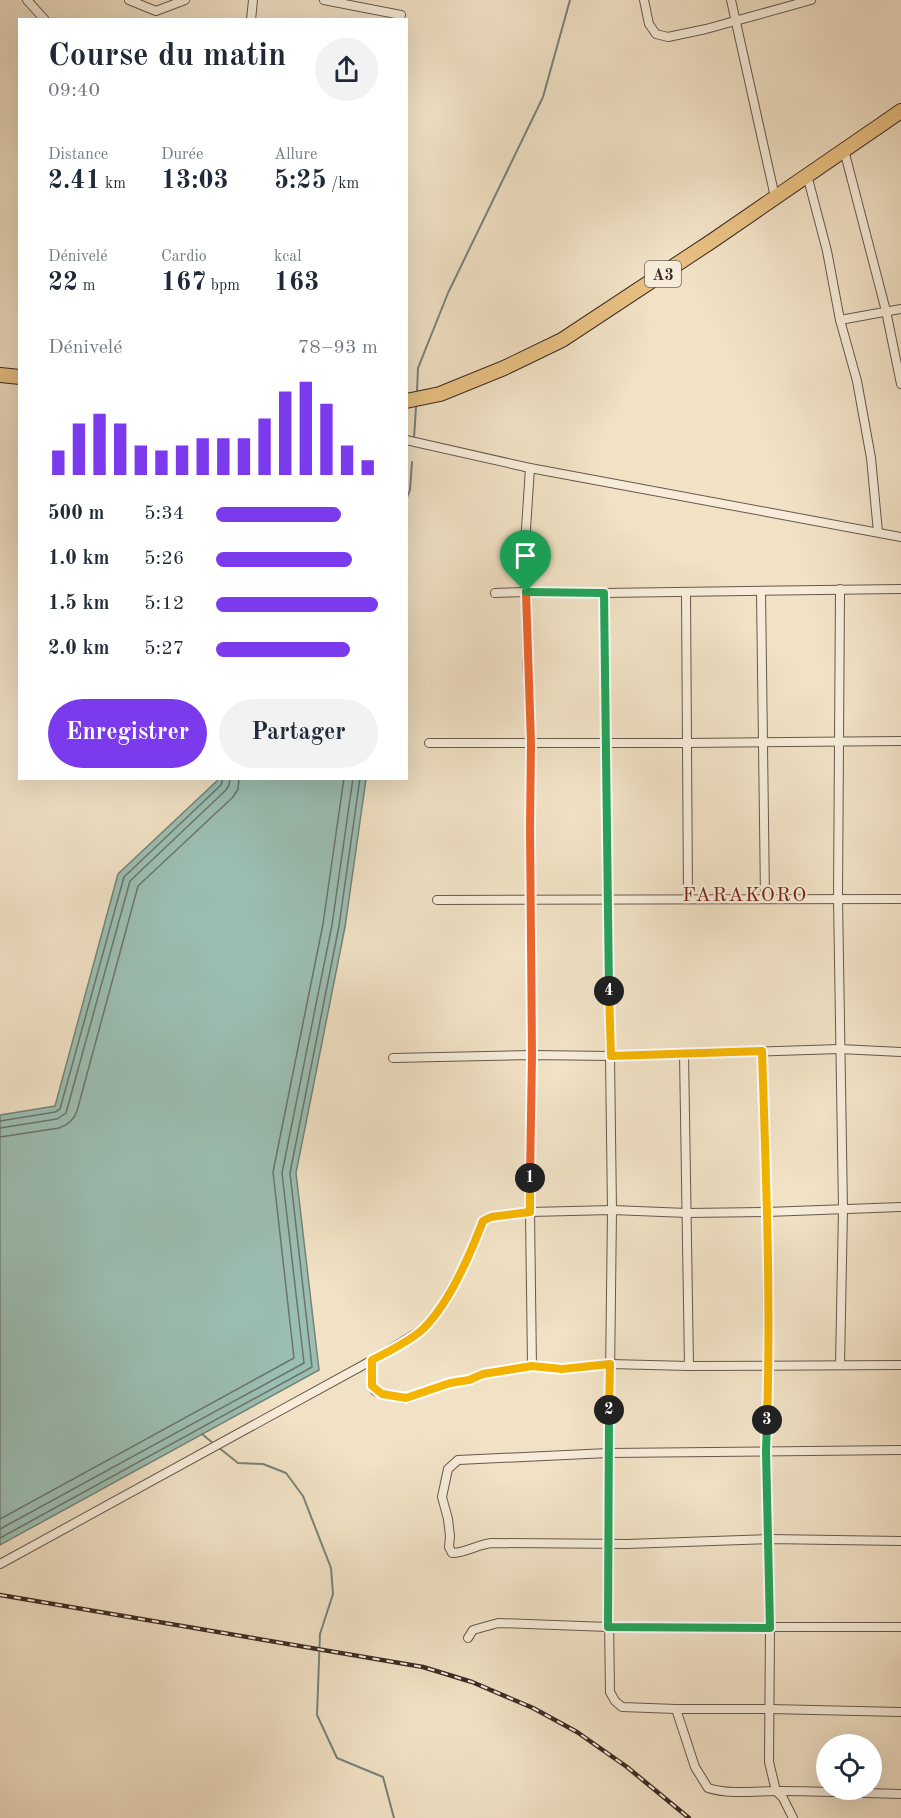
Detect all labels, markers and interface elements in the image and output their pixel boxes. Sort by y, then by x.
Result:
button: share [315,38,378,101]
text: Course du matin [48,40,286,73]
text: 09:40 [48,81,100,101]
text: Distance [48,147,108,163]
text: Durée [161,147,203,163]
text: Allure [274,147,317,163]
text: 2.41 [48,168,101,194]
text: 13:03 [161,168,229,194]
text: 5:25 [274,168,327,194]
text: km [101,176,126,192]
text: /km [327,176,359,192]
text: Dénivelé [48,249,108,265]
text: Cardio [161,249,207,265]
text: kcal [274,249,302,265]
road number: A3 [645,261,681,287]
text: 22 [48,270,78,296]
text: 167 [161,270,206,296]
text: 163 [274,270,319,296]
text: m [78,278,95,294]
text: bpm [206,278,240,294]
text: Dénivelé [48,338,122,358]
text: 78–93 m [298,338,378,358]
text: 500 m [48,504,104,524]
text: 5:34 [144,504,184,524]
pin [500,530,551,592]
icon: arrive [509,539,542,572]
text: 1.0 km [48,549,110,569]
text: 5:26 [144,549,184,569]
text: 1.5 km [48,594,110,614]
text: 5:12 [144,594,184,614]
text: 2.0 km [48,639,110,659]
text: 5:27 [144,639,184,659]
button: Enregistrer [48,699,207,768]
button: Partager [219,699,378,768]
district label: FARAKORO [682,886,808,906]
pin: 4 [594,976,624,1006]
text: 4 [604,983,614,999]
pin: 1 [515,1163,545,1193]
text: 1 [525,1170,535,1186]
pin: 2 [594,1395,624,1425]
text: 2 [604,1402,614,1418]
pin: 3 [752,1405,782,1435]
text: 3 [762,1412,772,1428]
map controls [816,1734,882,1800]
button: locate [816,1734,882,1800]

